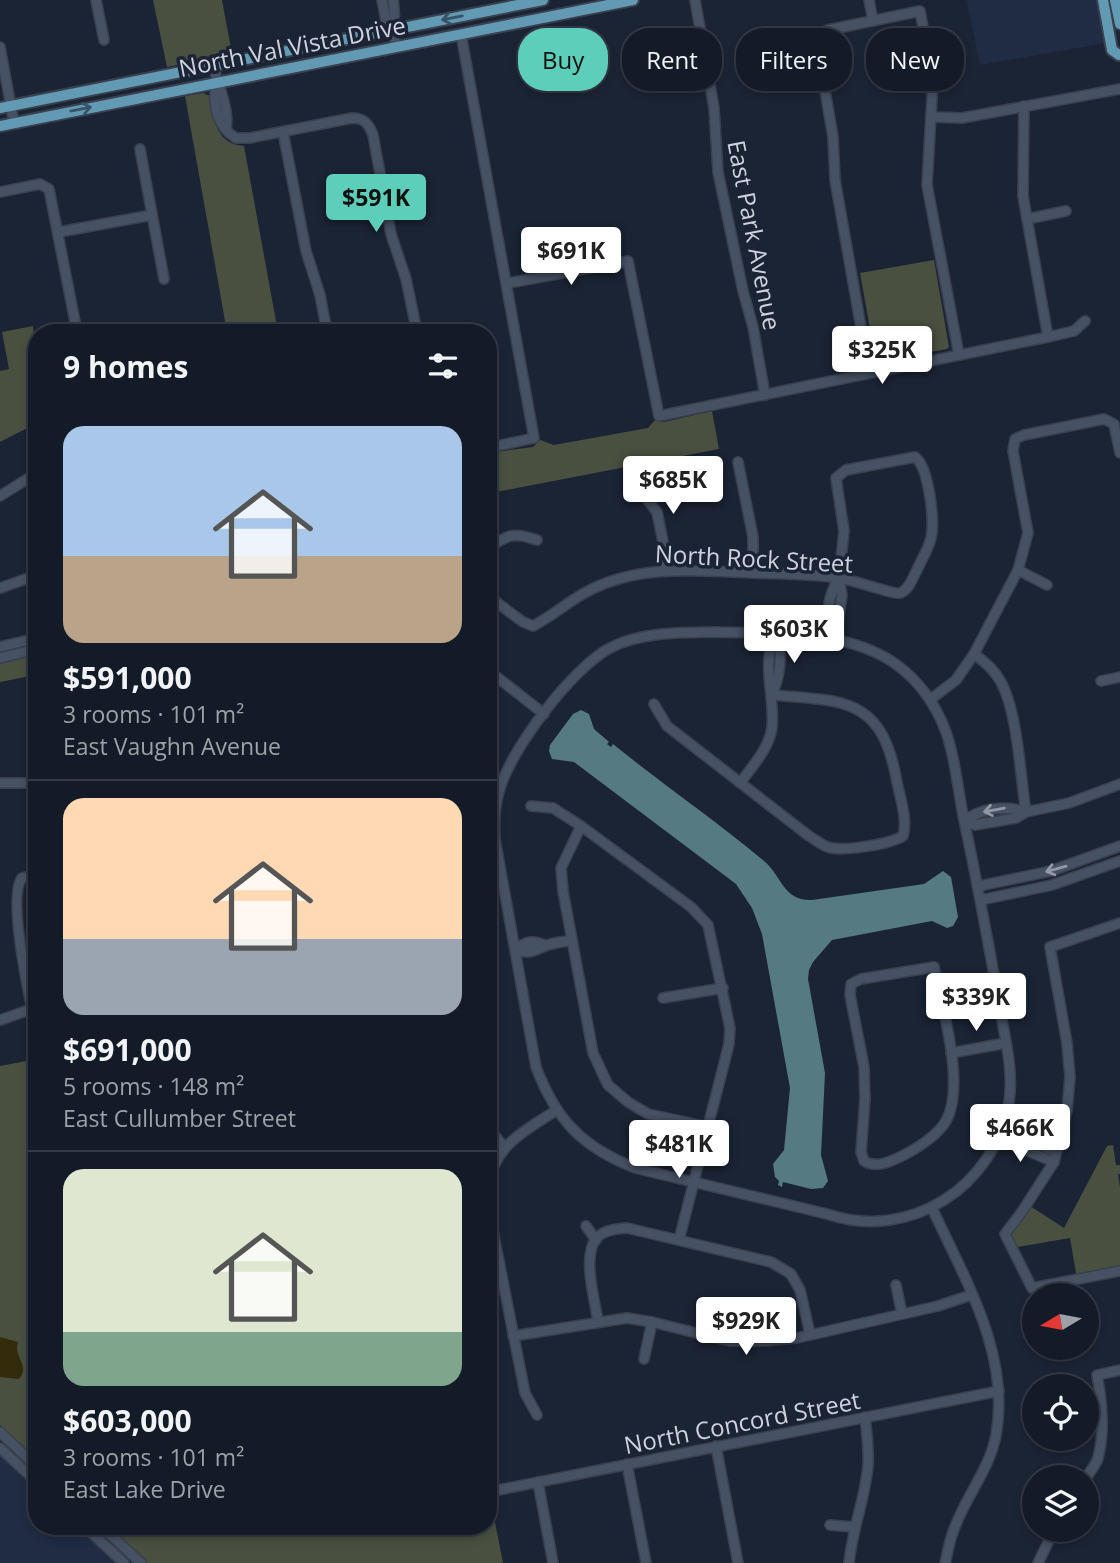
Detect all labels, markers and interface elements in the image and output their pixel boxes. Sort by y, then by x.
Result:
street label: North Val Vista Drive [176,8,408,84]
one-way arrow [441,12,464,25]
chip: Buy [518,28,608,91]
chip: Rent [622,28,722,91]
chip: Filters [736,28,852,91]
chip: New [866,28,964,91]
one-way arrow [69,102,92,116]
street label: East Park Avenue [720,137,790,333]
pin: $591K [327,174,425,234]
text: $591K [342,181,410,213]
pin: $691K [522,228,620,287]
text: $691K [537,234,605,266]
pin: $325K [833,326,931,386]
text: $325K [848,333,916,365]
text: 9 homes [63,346,188,387]
icon: filters [424,347,462,385]
pin: $685K [624,456,722,516]
text: $685K [639,463,707,495]
icon: home [200,471,326,597]
street label: North Rock Street [654,536,854,580]
pin: $603K [745,606,843,665]
text: $603K [760,612,828,644]
text: $591,000 [63,657,192,698]
text: 3 rooms · 101 m² [63,698,244,730]
text: East Vaughn Avenue [63,730,281,762]
one-way arrow [983,804,1006,817]
icon: home [200,843,326,969]
one-way arrow [1045,864,1067,877]
pin: $339K [927,974,1025,1033]
text: $339K [942,980,1010,1012]
text: $691,000 [63,1029,192,1070]
text: 5 rooms · 148 m² [63,1070,244,1102]
text: East Cullumber Street [63,1102,296,1134]
pin: $466K [971,1104,1069,1164]
text: $466K [986,1111,1054,1143]
pin: $481K [630,1120,728,1180]
text: $481K [645,1127,713,1159]
icon: home [200,1214,326,1340]
north arrow [1022,1283,1099,1360]
map controls [1022,1283,1099,1542]
pin: $929K [697,1298,795,1357]
text: $929K [712,1304,780,1336]
button: locate [1022,1374,1099,1451]
street label: North Concord Street [621,1383,863,1461]
text: $603,000 [63,1400,192,1441]
text: 3 rooms · 101 m² [63,1441,244,1473]
button: layers [1022,1465,1099,1542]
text: East Lake Drive [63,1473,226,1505]

